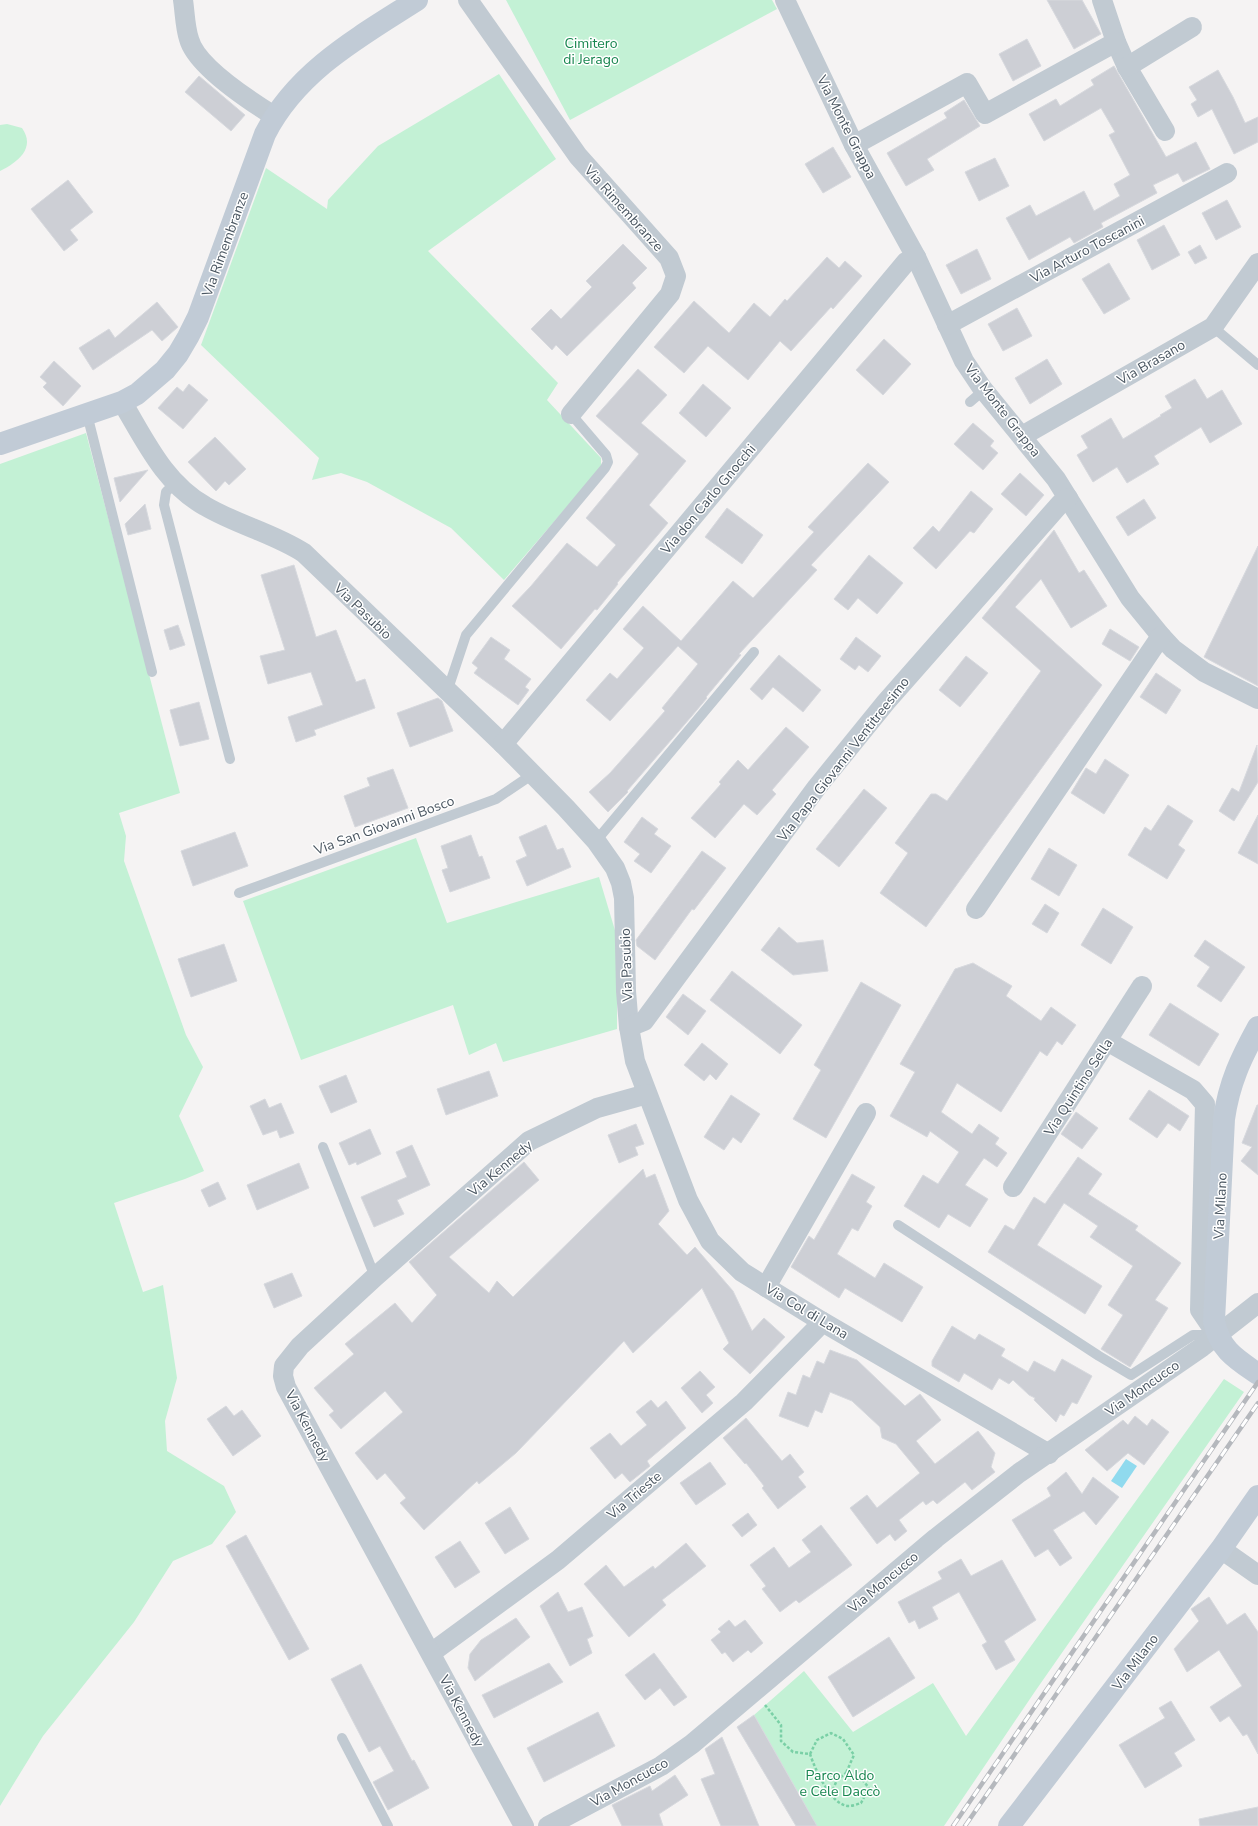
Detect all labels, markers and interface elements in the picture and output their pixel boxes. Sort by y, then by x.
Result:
park label: Cimitero di Jerago [563,34,619,69]
street label: Via Monte Grappa [812,71,881,182]
street label: Via Rimembranze [579,160,668,256]
street label: Via Rimembranze [197,189,253,300]
street label: Via Arturo Toscanini [1026,211,1148,288]
street label: Via Brasano [1113,335,1189,390]
street label: Via Monte Grappa [959,359,1045,461]
street label: Via don Carlo Gnocchi [656,440,760,559]
street label: Via Pasubio [329,578,396,644]
street label: Via Papa Giovanni Ventitreesimo [772,673,914,846]
street label: Via San Giovanni Bosco [310,791,457,860]
street label: Via Pasubio [616,928,637,1003]
street label: Via Quintino Sella [1039,1035,1117,1141]
street label: Via Kennedy [463,1135,537,1202]
street label: Via Milano [1209,1172,1232,1241]
street label: Via Col di Lana [761,1279,852,1344]
street label: Via Moncucco [1101,1356,1183,1422]
street label: Via Kennedy [280,1386,335,1466]
street label: Via Trieste [602,1467,666,1524]
street label: Via Moncucco [843,1547,923,1618]
street label: Via Milano [1107,1630,1163,1695]
street label: Via Kennedy [434,1671,489,1751]
street label: Via Moncucco [586,1753,672,1812]
park label: Parco Aldo e Cele Daccò [800,1766,881,1801]

